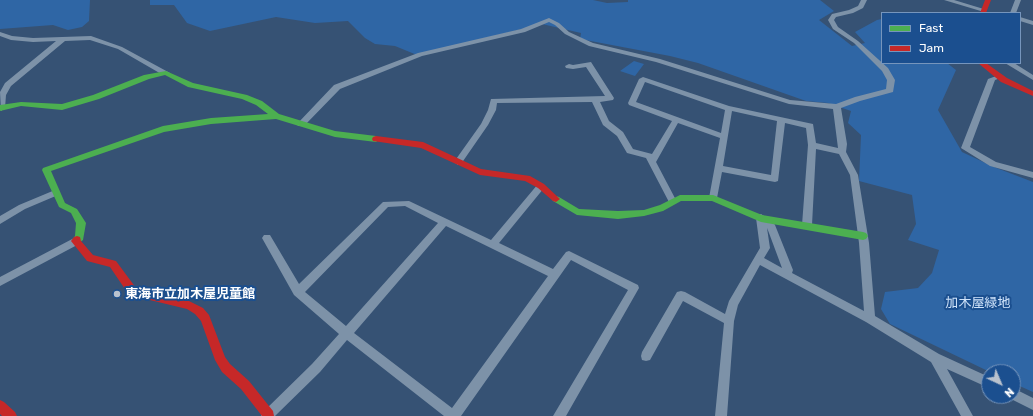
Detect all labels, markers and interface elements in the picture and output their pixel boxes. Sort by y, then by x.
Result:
legend [881,12,1021,64]
text: Fast [919,21,943,35]
text: Jam [919,41,944,55]
place label: 東海市立加木屋児童館 [125,286,255,302]
marker: 東海市立加木屋児童館 [112,289,122,299]
park label: 加木屋緑地 [946,295,1010,311]
north arrow [981,364,1021,404]
text: N [1002,385,1016,400]

